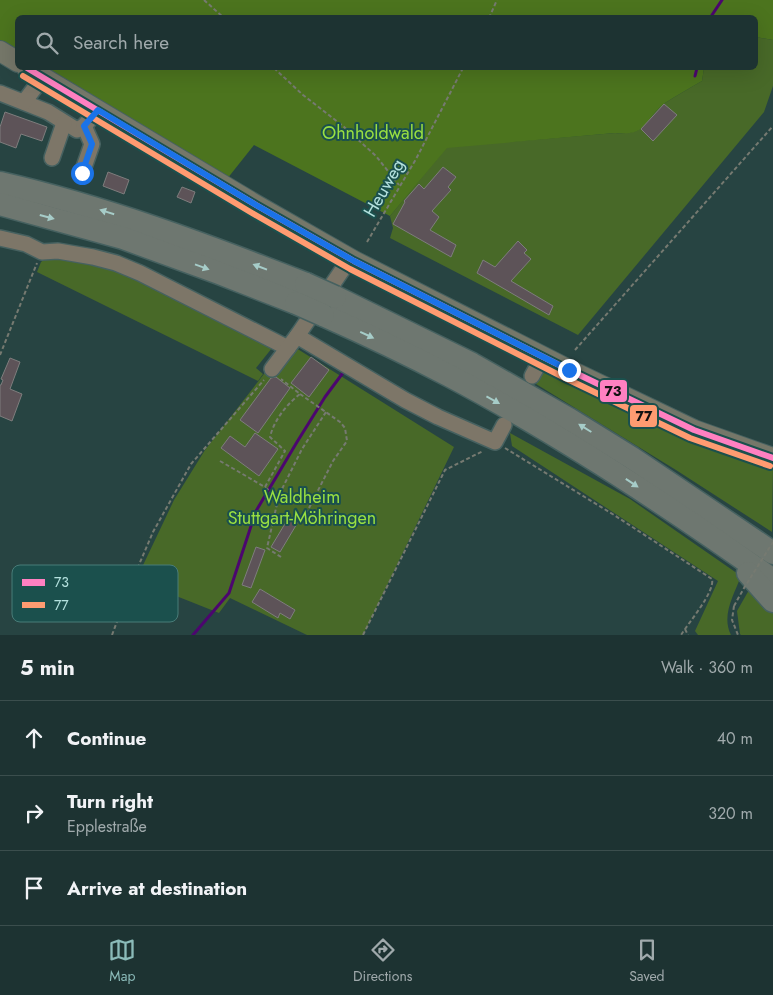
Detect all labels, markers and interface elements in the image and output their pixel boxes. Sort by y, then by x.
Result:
search box [15,15,758,70]
icon: search [33,29,61,57]
text: Search here [73,29,169,56]
park label: Ohnholdwald [322,120,424,146]
street label: Heuweg [357,154,411,222]
route start [71,162,94,185]
one-way arrow [100,208,115,216]
one-way arrow [40,213,55,221]
one-way arrow [253,262,268,270]
one-way arrow [194,264,209,271]
one-way arrow [360,332,374,340]
route end [558,359,581,382]
line badge: 73 [599,379,628,403]
text: 73 [604,381,622,401]
one-way arrow [486,395,499,404]
line badge: 77 [629,404,658,428]
text: 77 [636,406,653,426]
one-way arrow [578,424,591,433]
one-way arrow [625,478,639,488]
park label: Waldheim Stuttgart-Möhringen [228,484,376,531]
legend [12,565,178,622]
text: 73 [54,572,69,592]
text: 77 [54,595,69,615]
text: 5 min [20,653,75,683]
text: Walk · 360 m [661,656,753,679]
icon: ahead [20,724,48,752]
text: Continue [67,725,146,752]
text: 40 m [717,727,753,750]
text: Turn right [67,788,153,815]
icon: right [20,799,48,827]
text: 320 m [708,802,753,825]
text: Epplestraße [67,815,147,838]
icon: arrive [20,874,48,902]
text: Arrive at destination [67,875,247,902]
tab: Map [108,936,136,986]
tab: Directions [353,936,412,986]
tab: Saved [629,936,665,986]

